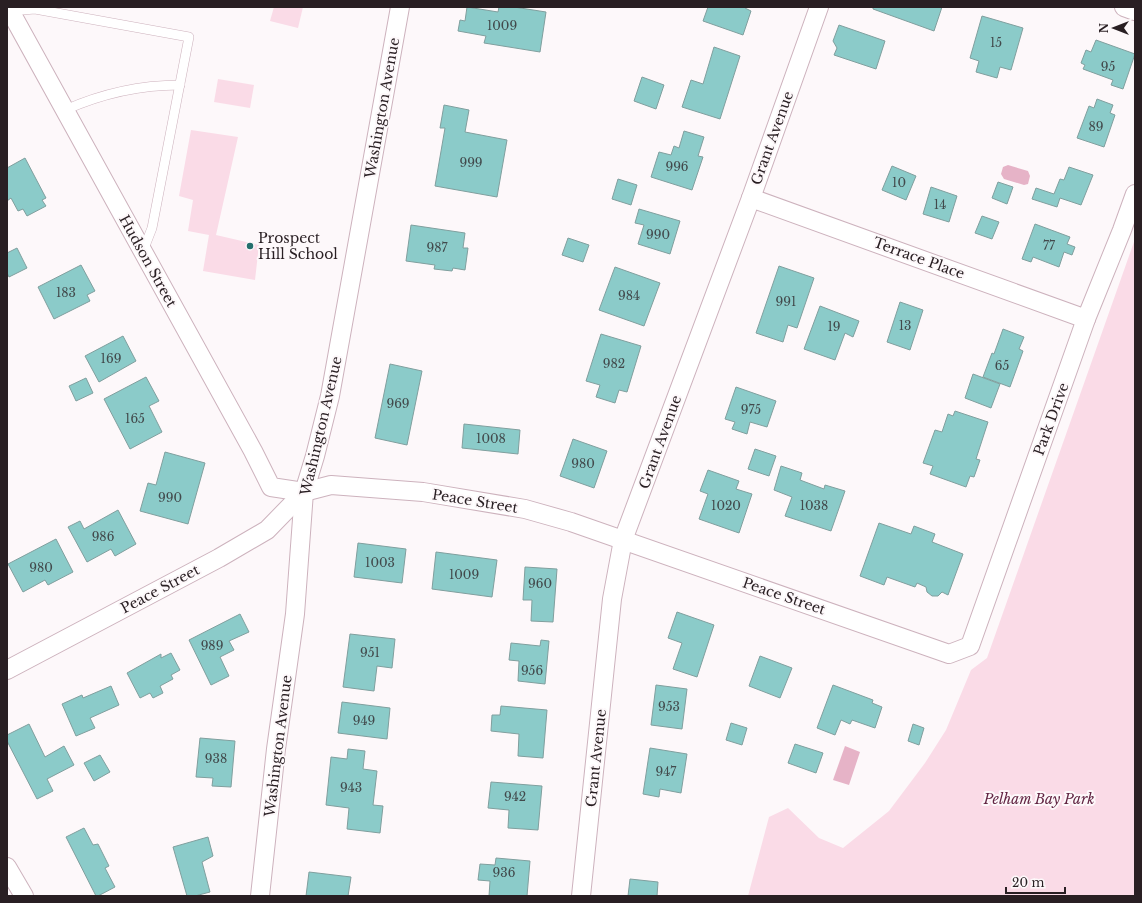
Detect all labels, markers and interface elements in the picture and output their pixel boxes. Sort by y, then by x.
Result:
north arrow [1094,8,1134,48]
house number: 1009 [487,18,517,33]
text: N [1097,22,1111,33]
house number: 15 [990,35,1002,50]
street label: Washington Avenue [361,36,403,181]
house number: 95 [1101,59,1115,74]
street label: Grant Avenue [747,89,797,187]
house number: 89 [1089,119,1104,134]
house number: 999 [459,155,483,170]
house number: 996 [665,159,689,174]
house number: 10 [892,175,906,190]
house number: 14 [934,197,946,212]
street label: Hudson Street [115,212,181,311]
house number: 990 [646,227,670,242]
place label: Prospect Hill School [258,229,338,263]
street label: Terrace Place [871,233,967,283]
house number: 77 [1043,238,1056,253]
house number: 987 [426,240,448,255]
marker: Prospect Hill School [245,241,255,251]
house number: 183 [56,285,76,300]
house number: 984 [618,288,640,303]
house number: 991 [776,294,796,309]
house number: 13 [899,318,911,333]
house number: 19 [827,319,841,334]
house number: 169 [101,351,121,366]
street label: Washington Avenue [296,354,346,498]
house number: 982 [603,356,625,371]
house number: 65 [995,358,1009,373]
street label: Park Drive [1029,380,1073,458]
street label: Grant Avenue [635,393,685,491]
house number: 969 [386,396,410,411]
house number: 975 [741,402,761,417]
house number: 165 [125,411,145,426]
house number: 1008 [476,431,506,446]
house number: 980 [571,456,595,471]
street label: Peace Street [431,485,520,517]
house number: 990 [158,490,182,505]
house number: 1020 [711,498,741,513]
house number: 1038 [800,498,828,513]
house number: 986 [92,529,115,544]
house number: 1003 [365,555,395,570]
house number: 980 [29,560,53,575]
street label: Peace Street [118,560,203,617]
house number: 1009 [449,567,479,582]
street label: Peace Street [740,573,829,619]
house number: 960 [528,576,552,591]
house number: 989 [201,638,223,653]
house number: 951 [360,645,380,660]
house number: 956 [521,663,543,678]
street label: Washington Avenue [260,674,296,819]
house number: 953 [658,699,680,714]
street label: Grant Avenue [582,708,610,808]
house number: 949 [353,713,375,728]
house number: 938 [205,751,227,766]
house number: 947 [656,764,677,779]
house number: 943 [340,780,362,795]
house number: 942 [504,789,526,804]
park label: Pelham Bay Park [982,790,1095,808]
house number: 936 [493,865,516,880]
scale bar [1006,869,1065,895]
text: 20 m [1012,875,1044,890]

